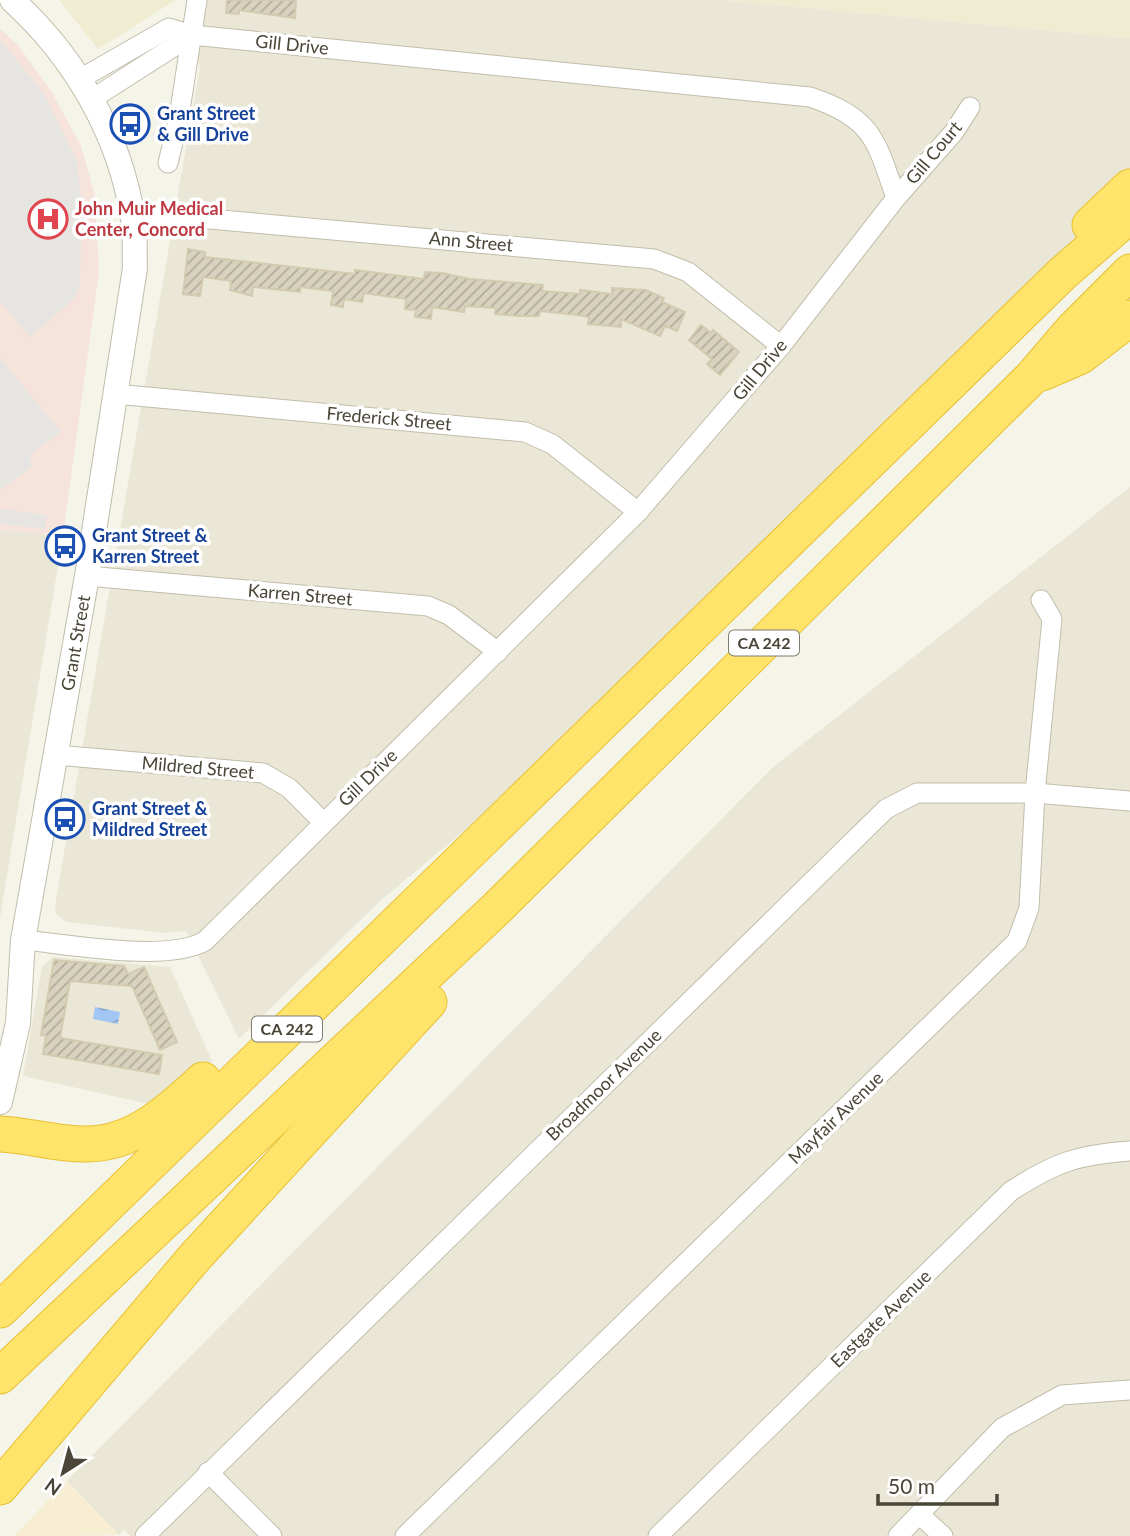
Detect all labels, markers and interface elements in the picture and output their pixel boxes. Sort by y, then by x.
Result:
street label: Gill Drive [254,29,330,59]
place label: Grant Street & Gill Drive [157,102,256,145]
bus stop icon: Grant Street & Gill Drive [109,103,151,145]
street label: Gill Court [901,116,966,188]
place label: John Muir Medical Center, Concord [75,197,223,240]
hospital icon: John Muir Medical Center, Concord [27,198,69,240]
street label: Ann Street [428,226,515,256]
street label: Gill Drive [727,334,791,405]
street label: Frederick Street [326,402,453,434]
place label: Grant Street & Karren Street [92,524,208,567]
bus stop icon: Grant Street & Karren Street [44,525,86,567]
street label: Karren Street [247,578,354,610]
street label: Grant Street [56,593,94,692]
road number: CA 242 [729,630,799,656]
street label: Gill Drive [333,744,401,811]
street label: Mildred Street [141,751,256,783]
place label: Grant Street & Mildred Street [92,797,208,840]
bus stop icon: Grant Street & Mildred Street [44,798,86,840]
road number: CA 242 [252,1016,322,1042]
street label: Broadmoor Avenue [541,1024,666,1145]
street label: Mayfair Avenue [783,1066,887,1168]
street label: Eastgate Avenue [825,1265,935,1372]
north arrow [28,1438,98,1508]
scale bar [878,1462,997,1506]
text: 50 m [888,1473,935,1498]
text: N [40,1474,65,1501]

